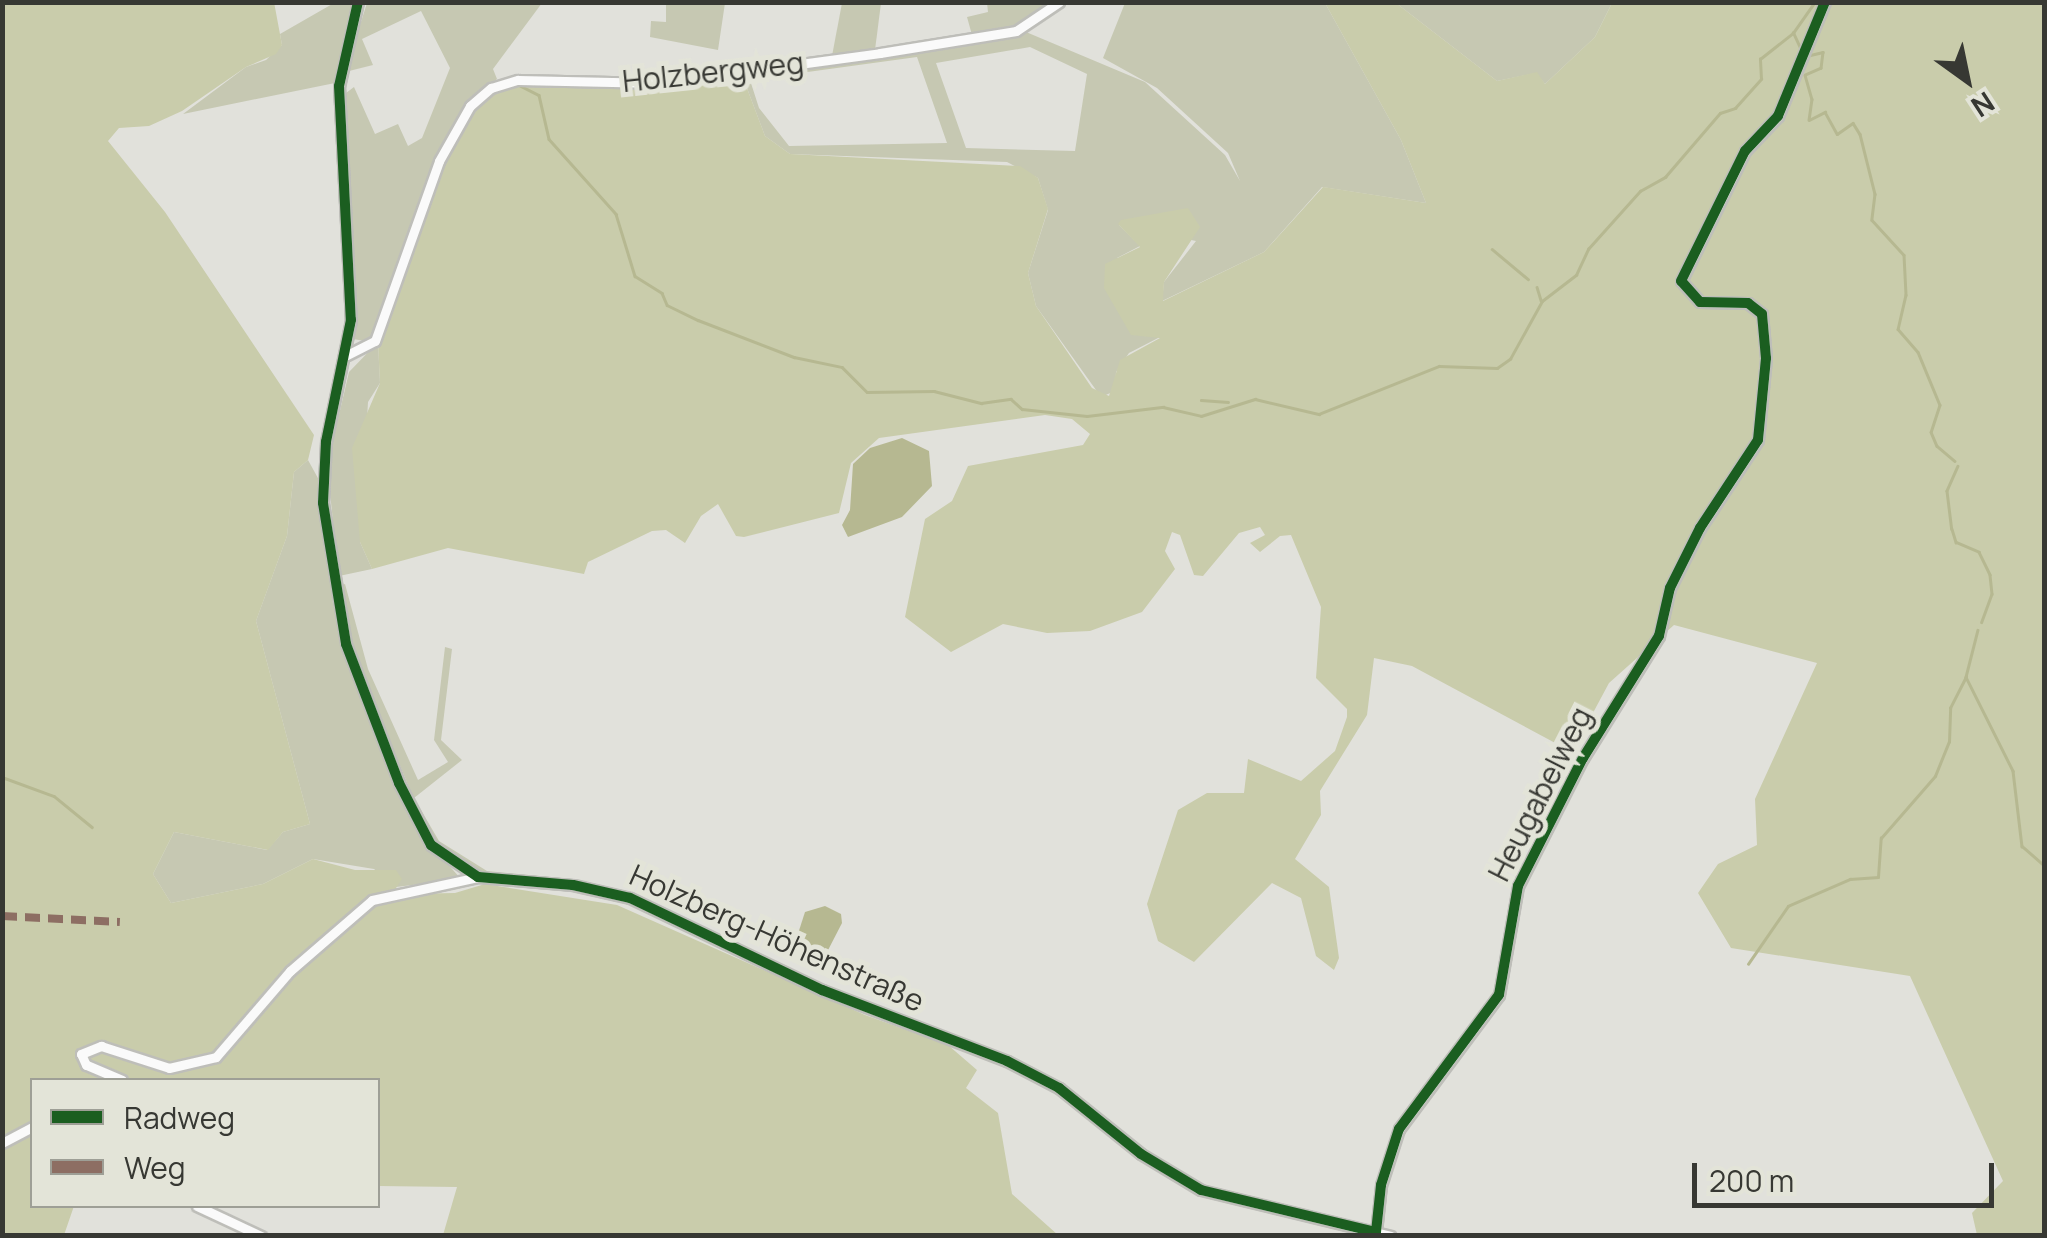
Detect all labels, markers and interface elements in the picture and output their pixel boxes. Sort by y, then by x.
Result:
north arrow [1917,30,2017,130]
street label: Holzbergweg [621,45,805,99]
text: N [1965,84,2002,127]
street label: Heugabelweg [1481,701,1599,887]
street label: Holzberg-Höhenstraße [624,857,930,1019]
legend [30,1078,380,1208]
text: Radweg [124,1097,235,1138]
scale bar [1697,1143,2000,1205]
text: Weg [124,1147,186,1188]
text: 200 m [1709,1160,1794,1201]

